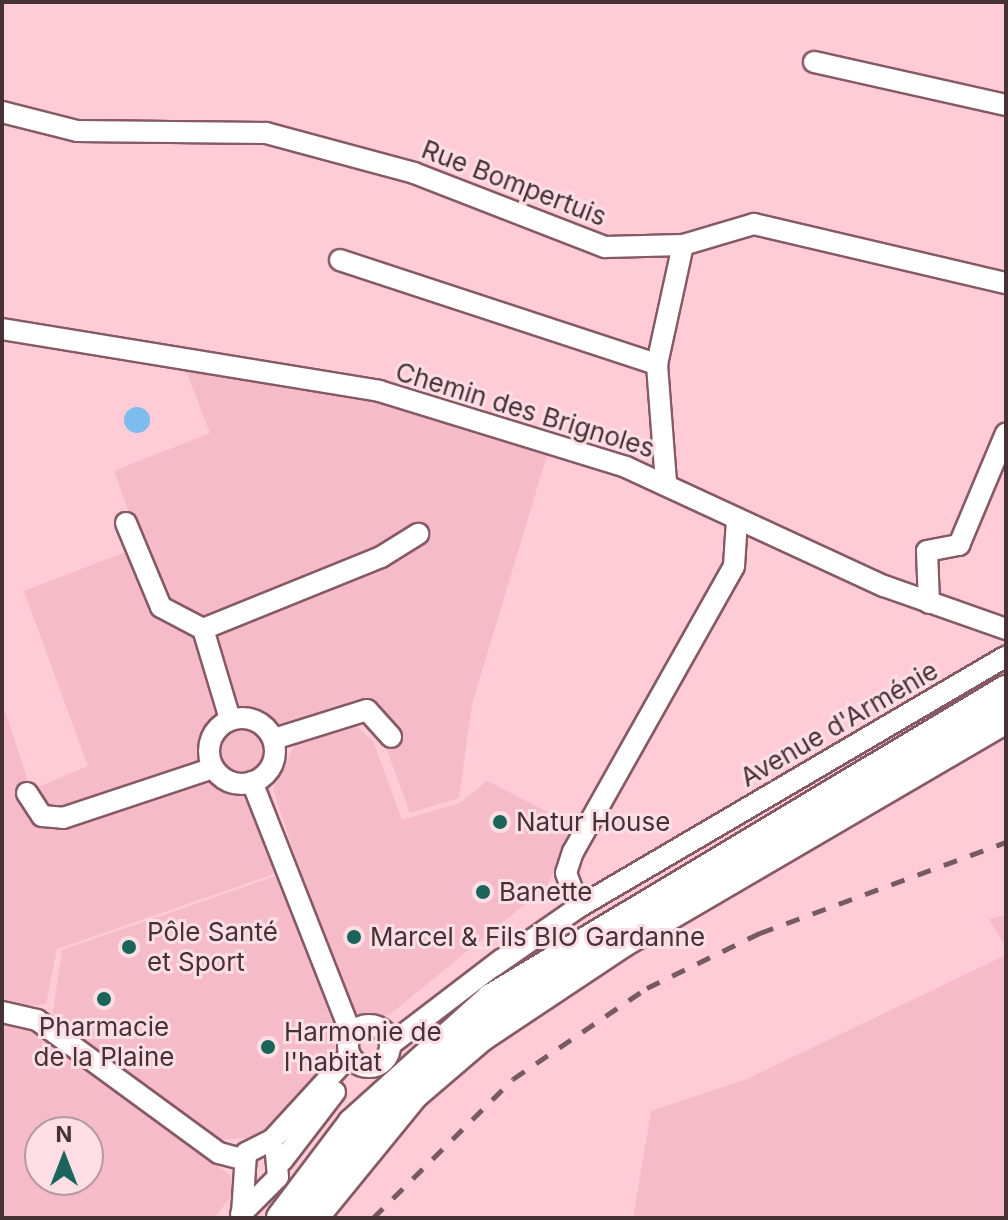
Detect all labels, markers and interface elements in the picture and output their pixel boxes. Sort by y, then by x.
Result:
street label: Rue Bompertuis [417,133,611,233]
street label: Chemin des Brignoles [392,356,658,464]
street label: Avenue d'Arménie [735,655,943,793]
place label: Natur House [516,806,670,838]
marker: Natur House [491,813,509,831]
place label: Banette [499,876,592,908]
marker: Banette [474,883,492,901]
place label: Pôle Santé et Sport [147,916,278,978]
place label: Marcel & Fils BIO Gardanne [370,921,705,953]
marker: Marcel & Fils BIO Gardanne [345,928,363,946]
marker: Pôle Santé et Sport [118,936,140,958]
marker: Pharmacie de la Plaine [95,990,113,1008]
place label: Pharmacie de la Plaine [34,1011,174,1072]
place label: Harmonie de l'habitat [284,1016,442,1078]
marker: Harmonie de l'habitat [259,1038,277,1056]
north arrow [24,1116,104,1196]
text: N [56,1121,72,1147]

